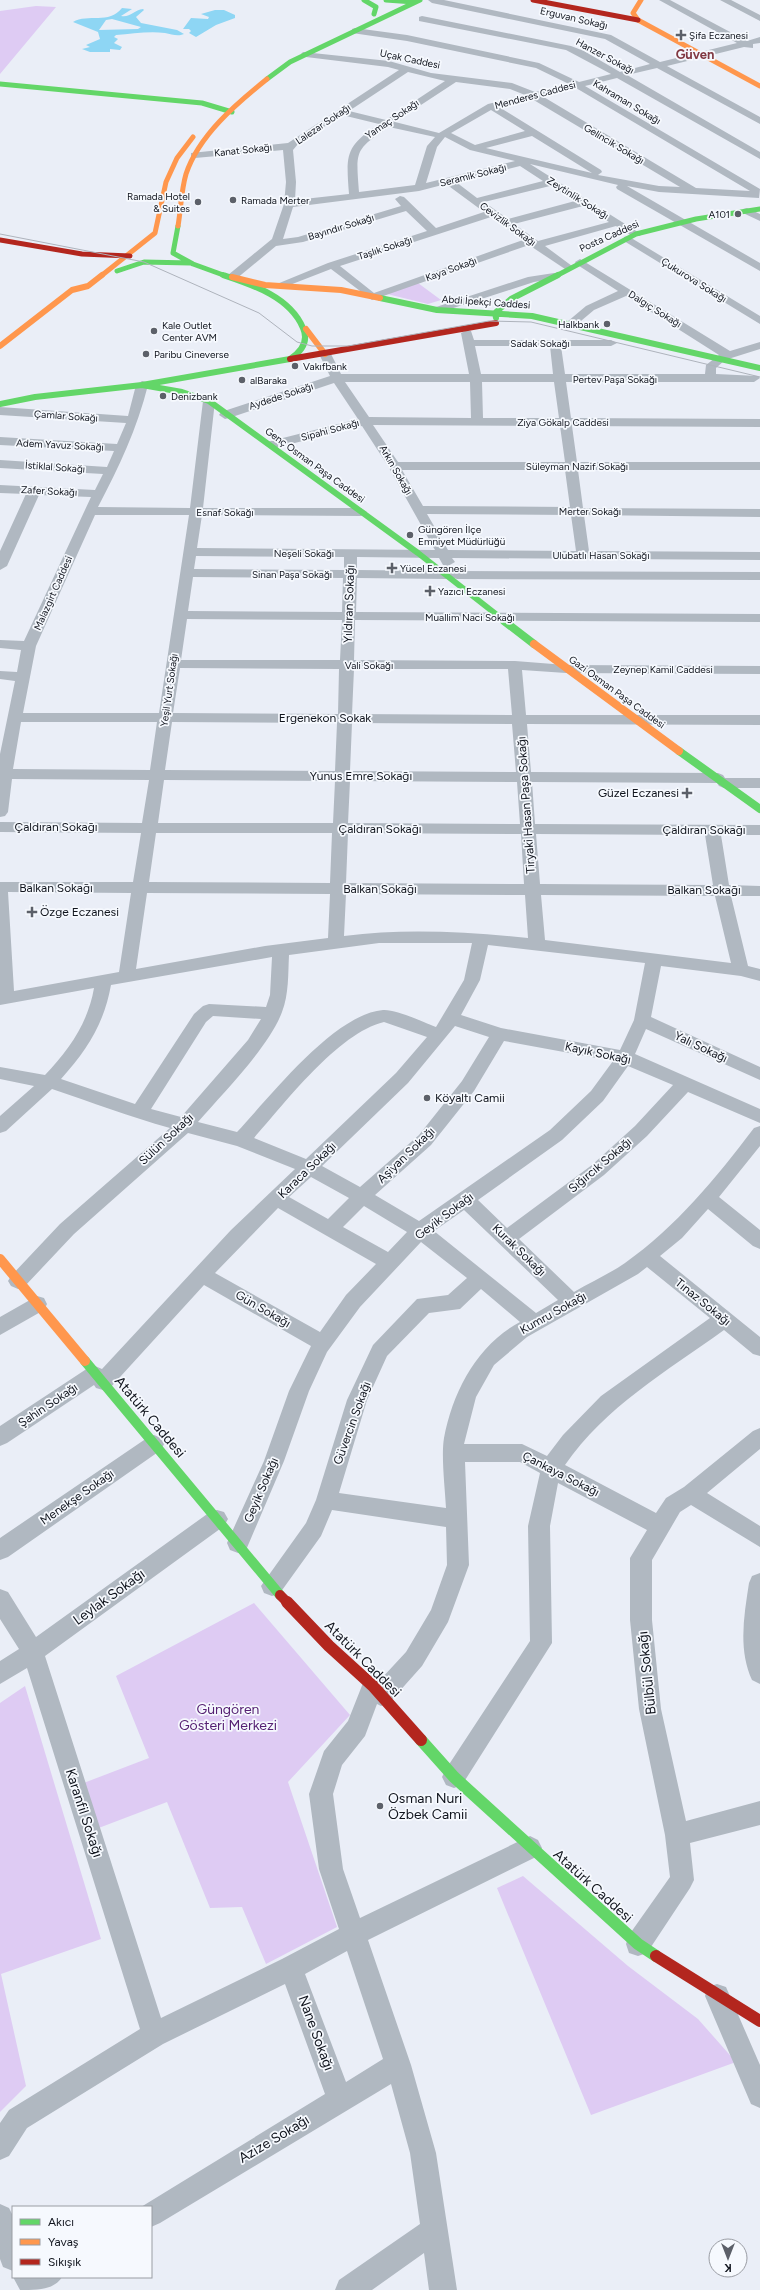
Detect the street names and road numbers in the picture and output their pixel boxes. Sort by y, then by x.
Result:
street label: Erguvan Sokağı [539,4,609,32]
street label: Hanzer Sokağı [574,35,636,77]
street label: Uçak Caddesi [379,46,441,72]
street label: Kahraman Sokağı [591,77,663,127]
street label: Menderes Caddesi [493,78,577,112]
street label: Yamaç Sokağı [363,96,421,142]
street label: Lalezar Sokağı [293,101,353,147]
street label: Gelincik Sokağı [581,121,647,167]
street label: Kanat Sokağı [213,141,273,159]
street label: Seramik Sokağı [438,160,508,190]
street label: Zeytinlik Sokağı [545,174,611,222]
street label: Cevizlik Sokağı [477,199,539,249]
street label: Bayındır Sokağı [306,211,376,243]
street label: Posta Caddesi [577,217,641,255]
street label: Taşlık Sokağı [356,233,414,263]
street label: Kaya Sokağı [424,254,478,284]
street label: Çukurova Sokağı [659,255,729,305]
street label: Dalgıç Sokağı [626,288,684,330]
street label: Abdi İpekçi Caddesi [441,292,531,312]
street label: Sadak Sokağı [510,337,570,350]
street label: Pertev Paşa Sokağı [573,373,657,386]
street label: Aydede Sokağı [247,379,315,413]
street label: Çamlar Sokağı [34,407,98,425]
street label: Sipahi Sokağı [299,416,361,444]
street label: Ziya Gökalp Caddesi [517,416,609,429]
street label: Genç Osman Paşa Caddesi [263,424,367,506]
street label: Adem Yavuz Sokağı [16,436,104,454]
street label: Arkın Sokağı [377,443,415,497]
street label: İstiklal Sokağı [24,458,86,476]
street label: Süleyman Nazif Sokağı [526,460,628,473]
street label: Zafer Sokağı [20,483,78,499]
street label: Merter Sokağı [559,505,621,518]
street label: Esnaf Sokağı [196,506,254,519]
street label: Neşeli Sokağı [274,547,334,560]
street label: Ulubatlı Hasan Sokağı [553,549,649,562]
street label: Malazgirt Caddesi [31,554,75,632]
street label: Yıldıran Sokağı [341,565,357,643]
street label: Sinan Paşa Sokağı [252,568,332,581]
street label: Muallim Naci Sokağı [425,611,515,624]
street label: Yeşil Yurt Sokağı [157,653,181,727]
street label: Gazi Osman Paşa Caddesi [566,653,668,731]
street label: Vali Sokağı [345,659,393,672]
street label: Zeynep Kamil Caddesi [613,663,713,676]
street label: Ergenekon Sokak [279,711,371,725]
street label: Tiryaki Hasan Paşa Sokağı [514,736,538,874]
street label: Yunus Emre Sokağı [310,769,412,783]
street label: Çaldıran Sokağı [14,820,98,834]
street label: Çaldıran Sokağı [338,822,422,836]
street label: Çaldıran Sokağı [662,823,746,837]
street label: Balkan Sokağı [19,881,93,895]
street label: Balkan Sokağı [343,882,417,896]
street label: Balkan Sokağı [667,883,741,897]
street label: Yalı Sokağı [672,1029,730,1065]
street label: Kayık Sokağı [564,1039,632,1067]
street label: Sülün Sokağı [136,1110,196,1168]
street label: Aşiyan Sokağı [374,1124,438,1186]
street label: Sığırcık Sokağı [566,1135,634,1195]
street label: Karaca Sokağı [275,1139,339,1201]
street label: Geyik Sokağı [412,1190,476,1242]
street label: Kurak Sokağı [489,1221,549,1279]
street label: Tınaz Sokağı [673,1275,733,1329]
street label: Gün Sokağı [233,1288,293,1330]
street label: Kumru Sokağı [517,1289,589,1337]
street label: Atatürk Caddesi [111,1373,189,1461]
street label: Şahin Sokağı [16,1380,80,1430]
street label: Güvercin Sokağı [330,1380,374,1466]
street label: Çankaya Sokağı [520,1449,602,1499]
street label: Geyik Sokağı [241,1455,281,1525]
street label: Menekşe Sokağı [37,1466,117,1528]
street label: Leylak Sokağı [70,1565,148,1629]
street label: Atatürk Caddesi [321,1617,405,1701]
street label: Bülbül Sokağı [634,1630,660,1716]
street label: Karanfil Sokağı [62,1767,106,1859]
street label: Atatürk Caddesi [550,1846,636,1926]
street label: Nane Sokağı [295,1993,337,2073]
street label: Azize Sokağı [236,2111,312,2167]

